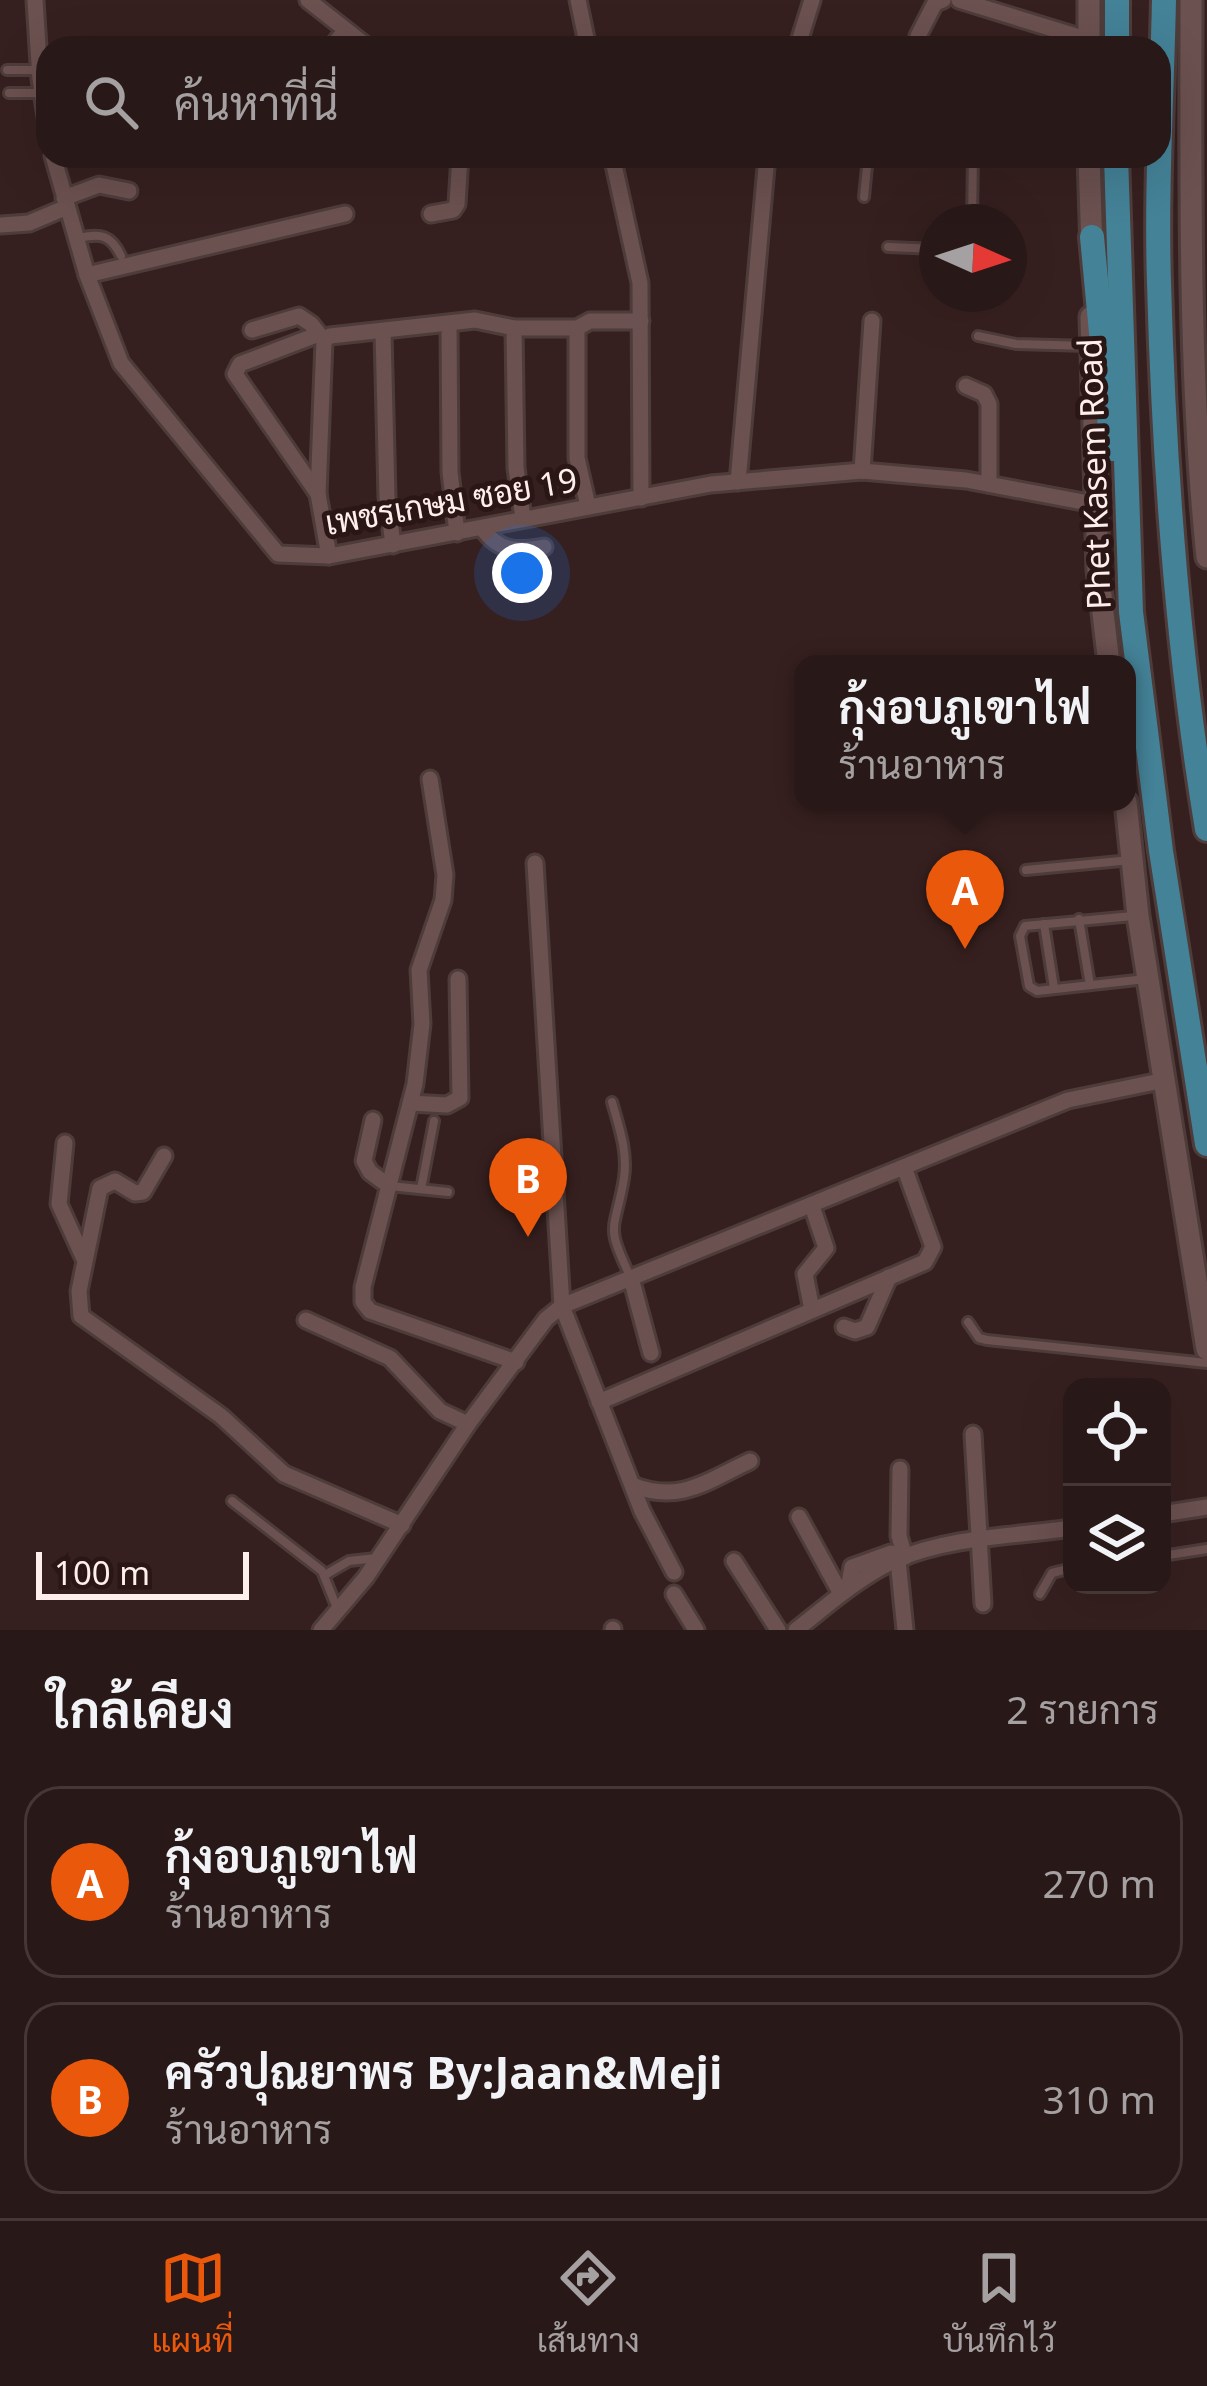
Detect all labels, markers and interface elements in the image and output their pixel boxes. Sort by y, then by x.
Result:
search box [36,36,1171,168]
icon: search [78,69,144,135]
text: ค้นหาที่นี่ [174,72,338,133]
north arrow [919,204,1027,312]
street label: Phet Kasem Road [1066,338,1121,611]
street label: เพชรเกษม ซอย 19 [321,456,581,545]
your location [492,543,552,603]
popup [794,655,1136,811]
text: กุ้งอบภูเขาไฟ [839,676,1091,737]
text: ร้านอาหาร [839,737,1006,790]
pin: A [926,850,1004,949]
pin: B [489,1138,567,1237]
map controls [1063,1378,1171,1594]
button: locate [1063,1378,1171,1486]
button: layers [1063,1486,1171,1594]
scale bar [36,1546,249,1599]
text: 100 m [54,1550,150,1595]
text: ใกล้เคียง [48,1673,234,1743]
text: 2 รายการ [1006,1682,1159,1735]
text: กุ้งอบภูเขาไฟ [165,1825,418,1886]
text: A [77,1856,104,1909]
text: 270 m [1042,1856,1156,1909]
text: ร้านอาหาร [165,1886,332,1939]
text: ครัวปุณยาพร By:Jaan&Meji [165,2041,722,2102]
text: B [77,2072,103,2125]
text: 310 m [1042,2072,1156,2125]
text: ร้านอาหาร [165,2102,332,2155]
tab: แผนที่ [151,2245,234,2362]
tab: เส้นทาง [537,2245,640,2362]
tab: บันทึกไว้ [943,2245,1056,2362]

